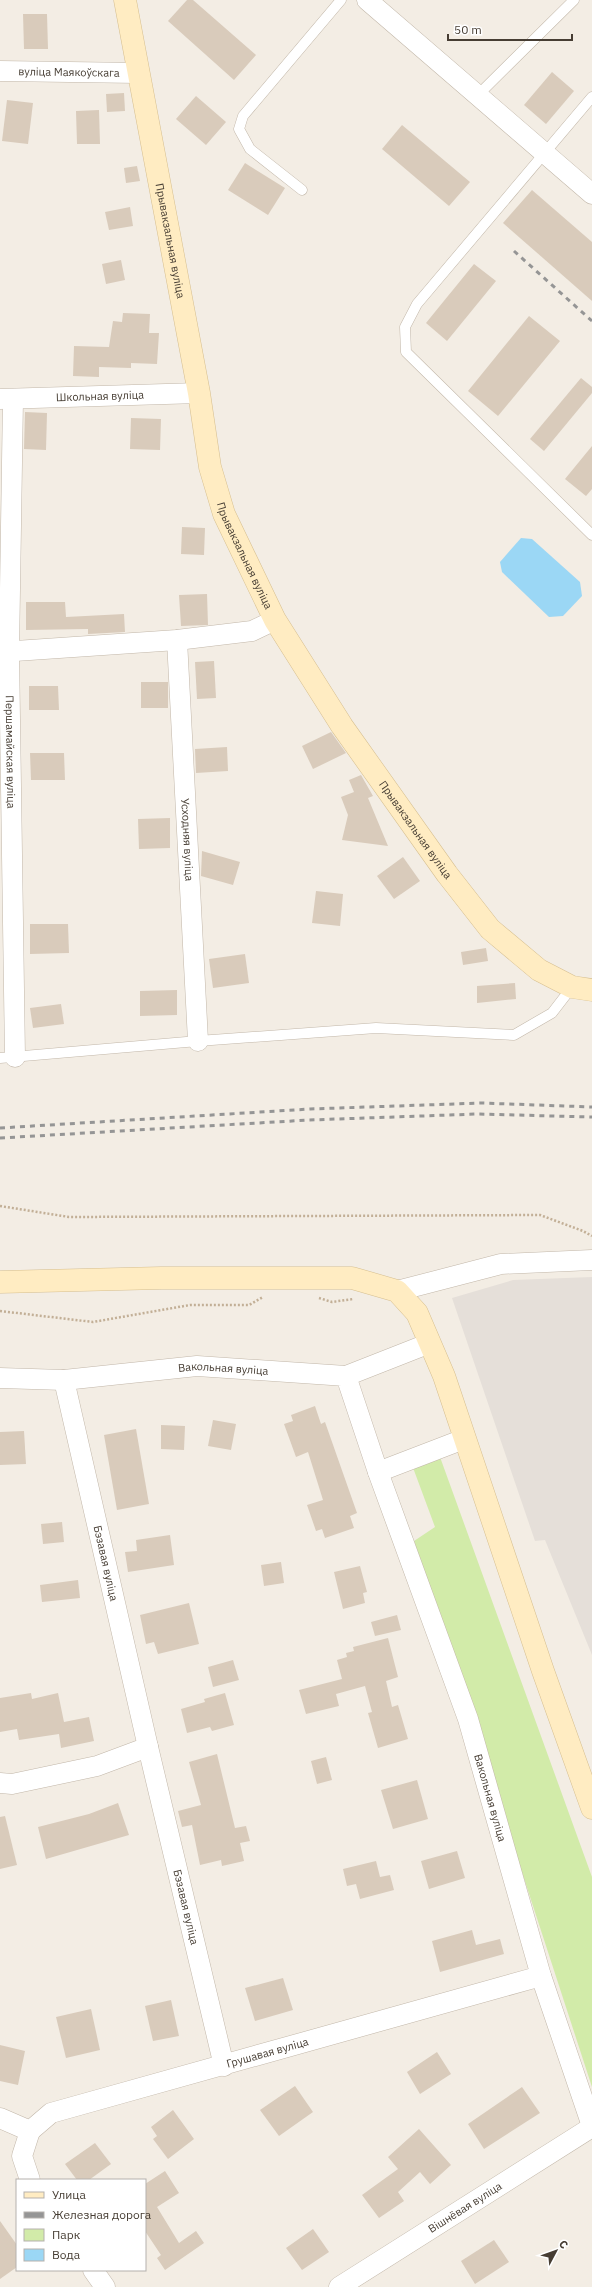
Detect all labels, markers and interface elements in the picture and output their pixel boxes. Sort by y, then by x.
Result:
scale bar [448,16,572,42]
text: 50 m [454,22,482,37]
street label: вуліца Маякоўскага [18,64,120,80]
street label: Прывакзальная вуліца [153,182,188,300]
street label: Школьная вуліца [56,388,144,404]
street label: Прывакзальная вуліца [214,500,276,612]
street label: Першамайская вуліца [3,695,18,809]
street label: Прывакзальная вуліца [376,778,455,882]
street label: Усходняя вуліца [178,798,197,882]
street label: Вакольная вуліца [177,1359,269,1378]
street label: Бэзавая вуліца [91,1524,121,1603]
street label: Вакольная вуліца [471,1752,510,1843]
street label: Бэзавая вуліца [170,1868,202,1946]
street label: Грушавая вуліца [225,2034,310,2071]
legend [16,2179,146,2271]
street label: Вішнёвая вуліца [425,2179,505,2236]
text: Улица [52,2187,86,2202]
text: Железная дорога [52,2207,152,2222]
text: Парк [52,2227,81,2242]
north arrow [536,2231,576,2271]
text: С [556,2237,571,2252]
text: Вода [52,2247,81,2262]

